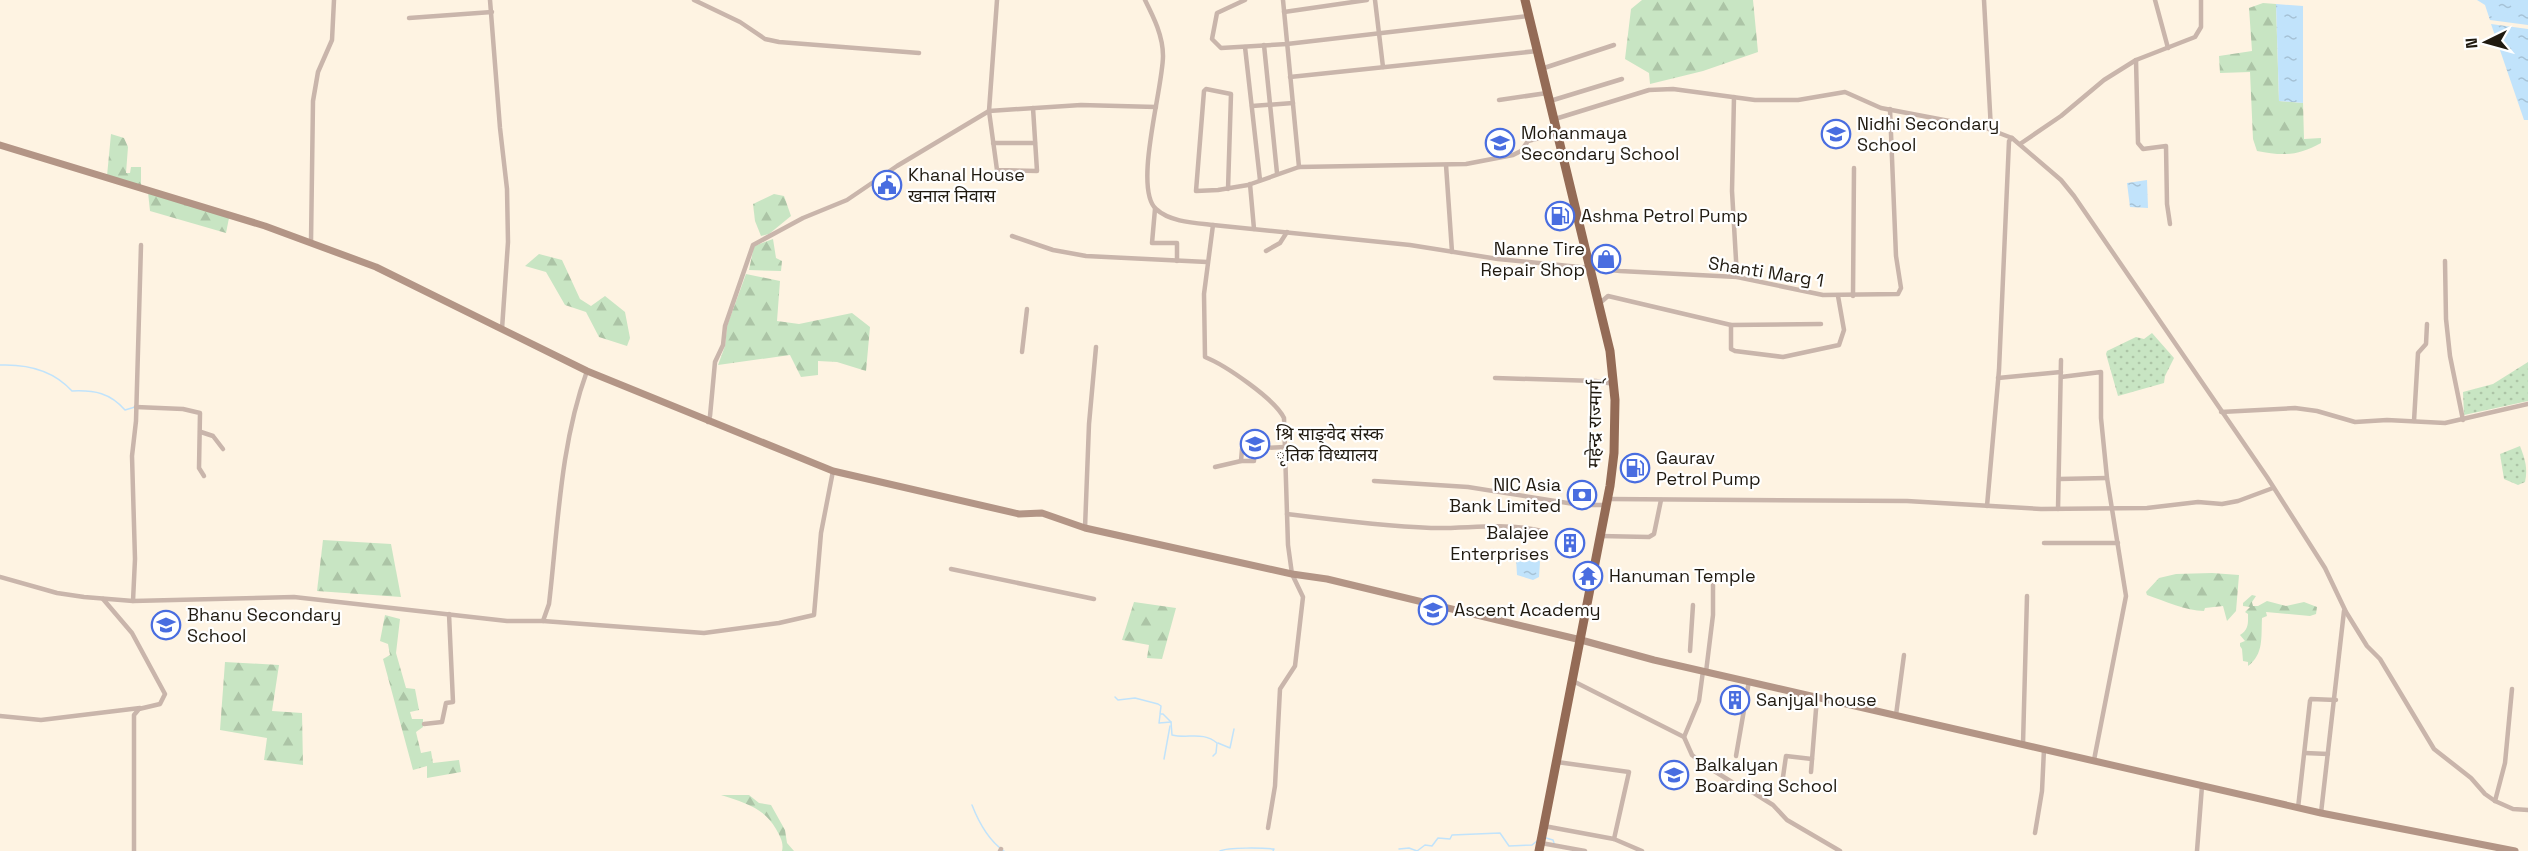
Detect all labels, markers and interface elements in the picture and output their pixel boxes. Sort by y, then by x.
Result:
north arrow [2456,12,2516,72]
text: N [2461,37,2482,50]
place label: Nidhi Secondary School [1857,112,1999,156]
school or university icon: Nidhi Secondary School [1820,118,1852,150]
place label: Mohanmaya Secondary School [1521,121,1679,165]
school or university icon: Mohanmaya Secondary School [1484,127,1516,159]
place label: Khanal House खनाल निवास [908,163,1025,207]
public building icon: Khanal House खनाल निवास [871,169,903,201]
fuel station icon: Ashma Petrol Pump [1544,200,1576,232]
place label: Ashma Petrol Pump [1581,204,1748,227]
place label: Nanne Tire Repair Shop [1480,237,1585,281]
shop icon: Nanne Tire Repair Shop [1590,243,1622,275]
street label: Shanti Marg 1 [1707,251,1825,292]
street label: महेन्द्र राज्मार्ग् [1582,377,1607,468]
place label: श्रि साङ्वेद संस्क ृतिक विध्यालय [1276,422,1385,467]
school or university icon: श्रि साङ्वेद संस्क ृतिक विध्यालय [1239,428,1271,460]
place label: Gaurav Petrol Pump [1656,446,1761,490]
fuel station icon: Gaurav Petrol Pump [1619,452,1651,484]
place label: NIC Asia Bank Limited [1449,473,1561,517]
bank icon: NIC Asia Bank Limited [1566,479,1598,511]
place label: Balajee Enterprises [1450,521,1549,565]
building icon: Balajee Enterprises [1554,527,1586,559]
temple icon: Hanuman Temple [1572,560,1604,592]
place label: Hanuman Temple [1609,564,1756,587]
school or university icon: Ascent Academy [1417,594,1449,626]
place label: Ascent Academy [1454,598,1601,621]
place label: Bhanu Secondary School [187,603,341,647]
school or university icon: Bhanu Secondary School [150,609,182,641]
building icon: Sanjyal house [1719,684,1751,716]
place label: Sanjyal house [1756,688,1877,711]
place label: Balkalyan Boarding School [1695,753,1838,797]
school or university icon: Balkalyan Boarding School [1658,759,1690,791]

